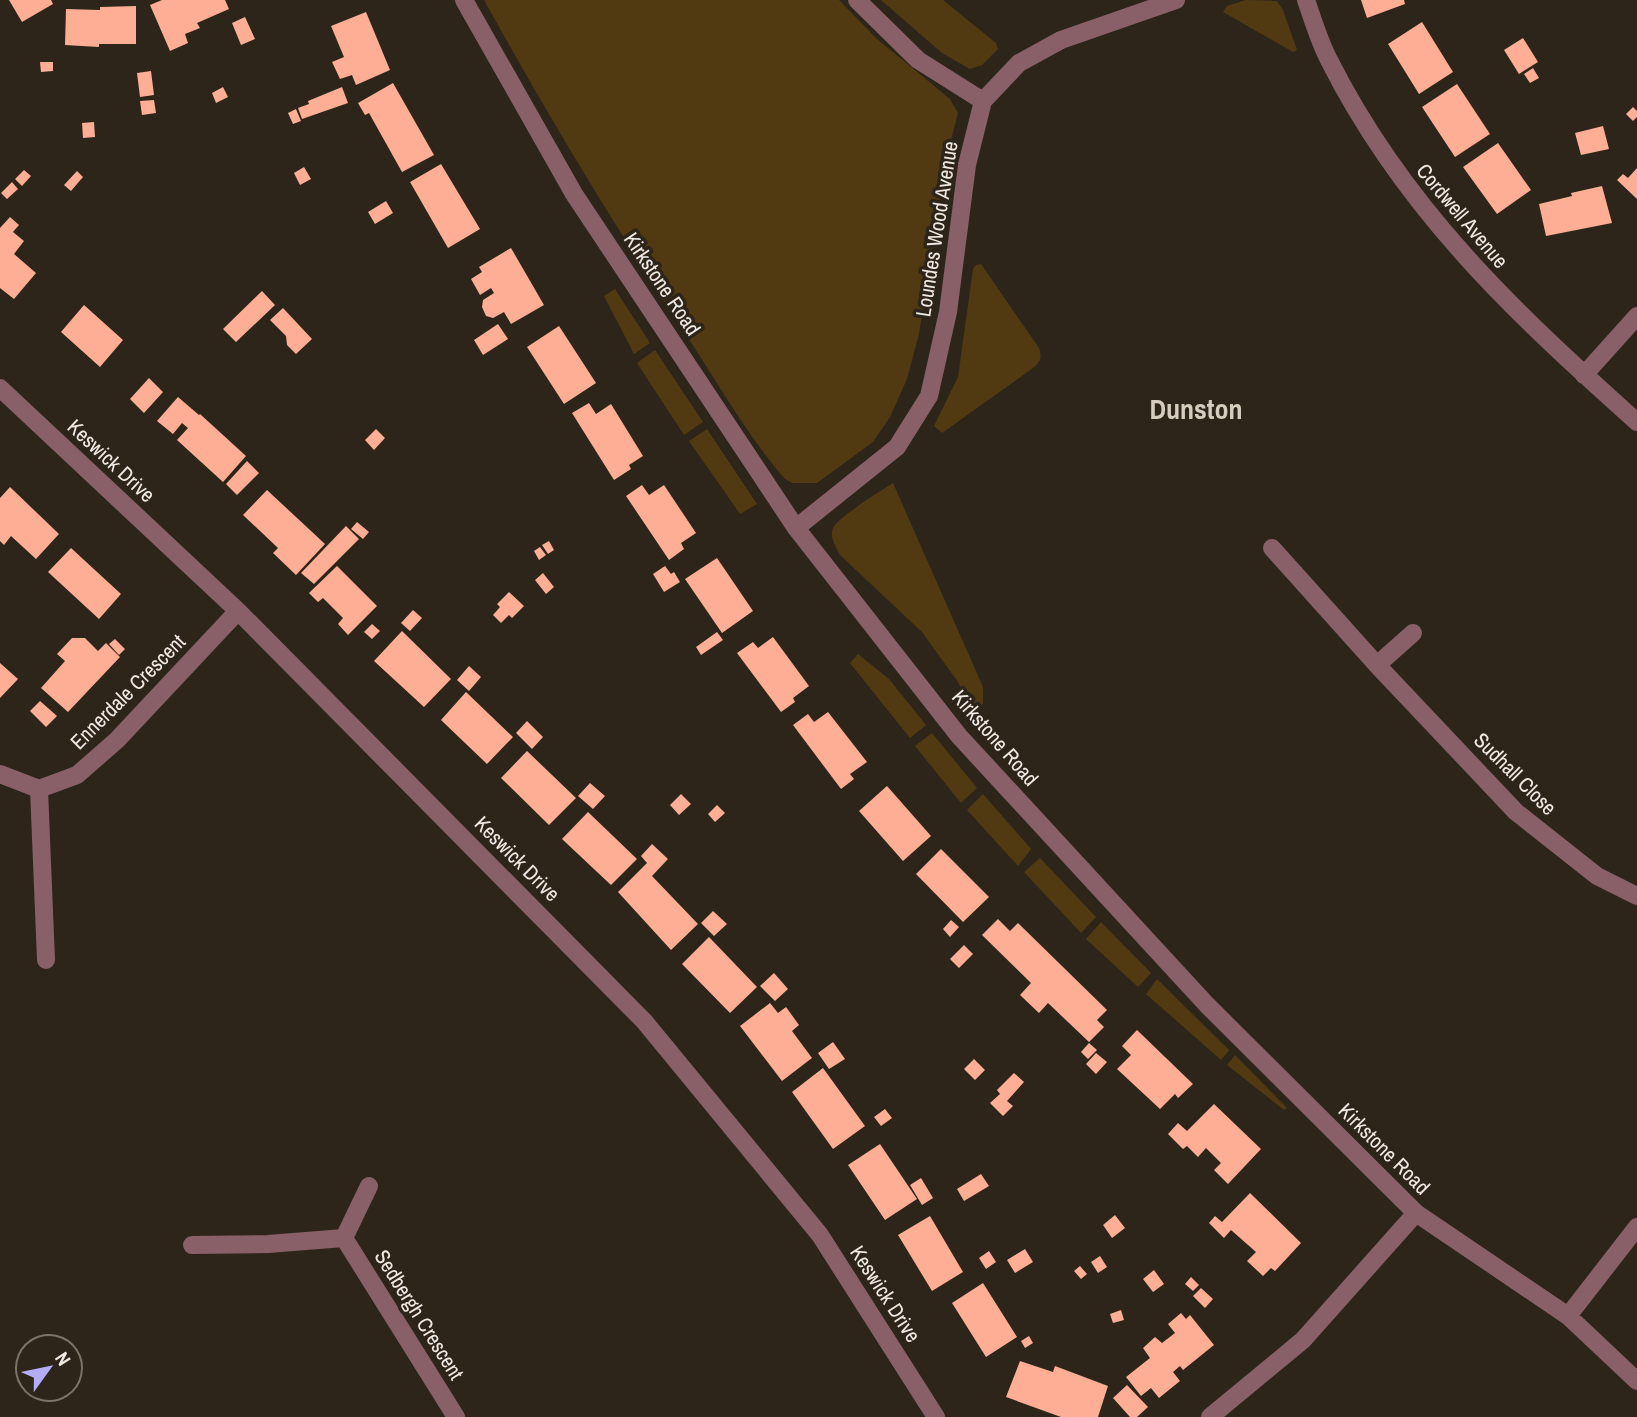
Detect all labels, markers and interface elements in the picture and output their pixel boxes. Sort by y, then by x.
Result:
street label: Loundes Wood Avenue [908,139,965,319]
street label: Cordwell Avenue [1410,157,1515,274]
street label: Kirkstone Road [617,226,708,341]
district label: Dunston [1149,390,1243,428]
street label: Keswick Drive [61,413,161,509]
street label: Ennerdale Crescent [64,627,192,756]
street label: Kirkstone Road [945,683,1045,792]
street label: Sudhall Close [1468,726,1563,821]
street label: Keswick Drive [468,809,567,908]
street label: Kirkstone Road [1332,1096,1437,1201]
street label: Keswick Drive [843,1240,928,1348]
street label: Sedbergh Crescent [368,1244,471,1386]
north arrow [14,1333,84,1403]
text: N [49,1347,77,1371]

